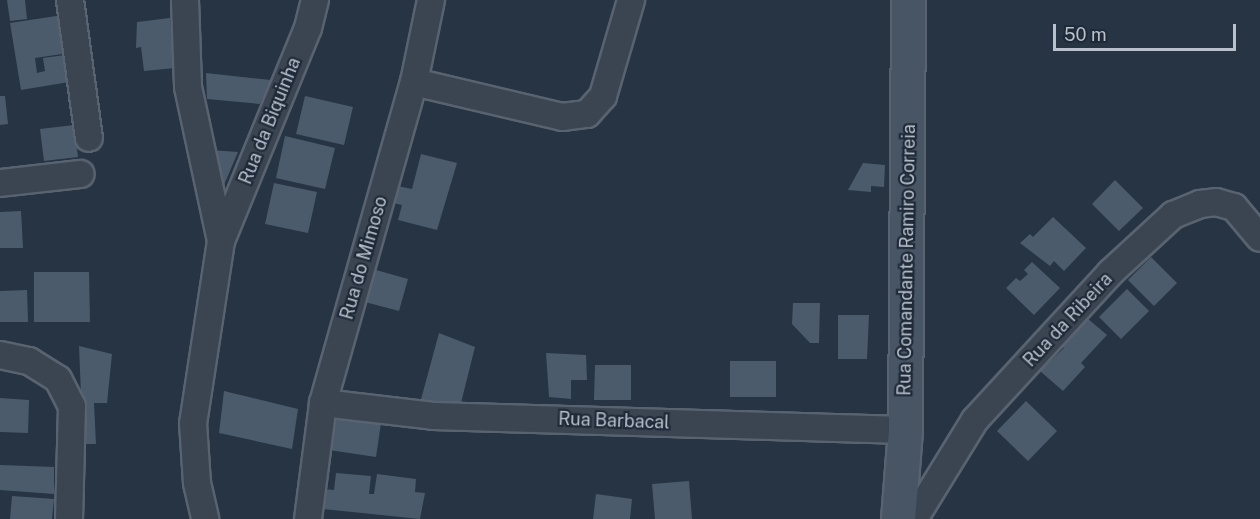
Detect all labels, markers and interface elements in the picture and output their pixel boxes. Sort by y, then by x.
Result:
scale bar [1056,12,1239,50]
text: 50 m [1064,24,1107,45]
street label: Rua da Biquinha [235,54,305,188]
street label: Rua Comandante Ramiro Correia [894,124,920,396]
street label: Rua do Mimoso [336,194,392,322]
street label: Rua da Ribeira [1019,269,1117,371]
street label: Rua Barbacal [558,408,670,434]

